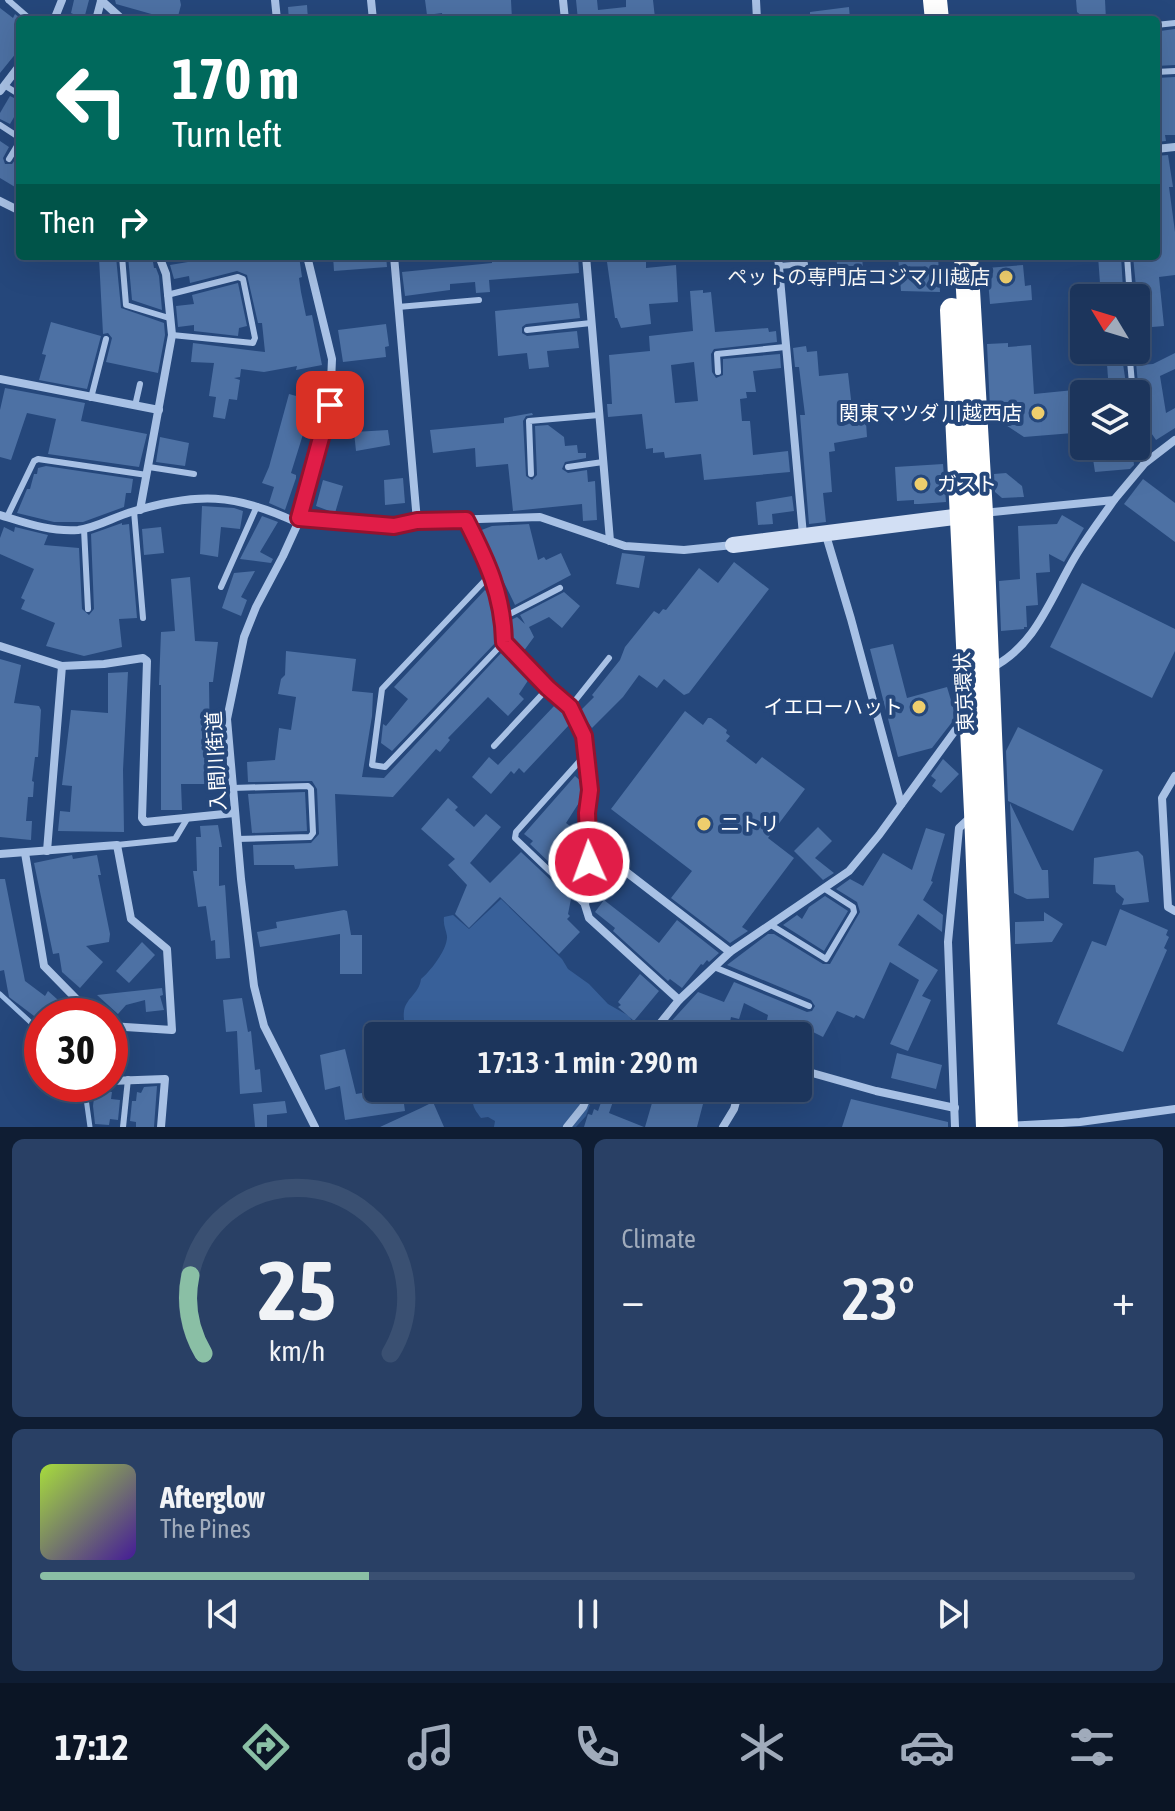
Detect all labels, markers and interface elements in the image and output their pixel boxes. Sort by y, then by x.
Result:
text: 170 m [172,47,299,111]
icon: left [40,48,144,152]
text: Turn left [172,113,282,155]
icon: right [111,200,155,244]
text: Then [40,205,95,239]
place label: ペットの専門店コジマ 川越店 [727,265,990,288]
marker: ペットの専門店コジマ 川越店 [997,268,1015,286]
north arrow [1070,284,1150,364]
map controls [1070,284,1150,460]
pin [296,371,364,439]
button: layers [1070,380,1150,460]
icon: arrive [308,383,352,427]
place label: 関東マツダ 川越西店 [839,401,1022,424]
marker: 関東マツダ 川越西店 [1029,404,1047,422]
place label: ガスト [937,472,997,495]
marker: ガスト [912,475,930,493]
street label: 東京環状 [950,651,977,733]
place label: イエローハット [764,695,903,718]
marker: イエローハット [910,698,928,716]
street label: 入間川街道 [201,710,230,812]
place label: ニトリ [720,812,780,835]
marker: ニトリ [695,815,713,833]
position arrow [547,820,631,904]
speed limit sign: 30 [24,998,128,1102]
text: 17:13 · 1 min · 290 m [478,1045,698,1079]
text: Climate [622,1224,696,1254]
text: 25 [258,1242,336,1338]
text: 23° [842,1264,915,1333]
text: − [622,1274,644,1324]
text: + [1112,1274,1135,1324]
text: km/h [268,1334,325,1367]
text: Afterglow [160,1480,265,1514]
text: The Pines [160,1514,251,1544]
icon: previous [201,1592,245,1636]
icon: pause [566,1592,610,1636]
icon: next [931,1592,975,1636]
icon: directions [238,1719,294,1775]
icon: music [403,1719,459,1775]
icon: phone [569,1719,625,1775]
icon: climate [734,1719,790,1775]
icon: car [899,1719,955,1775]
icon: filters [1064,1719,1120,1775]
text: 17:12 [55,1726,129,1768]

